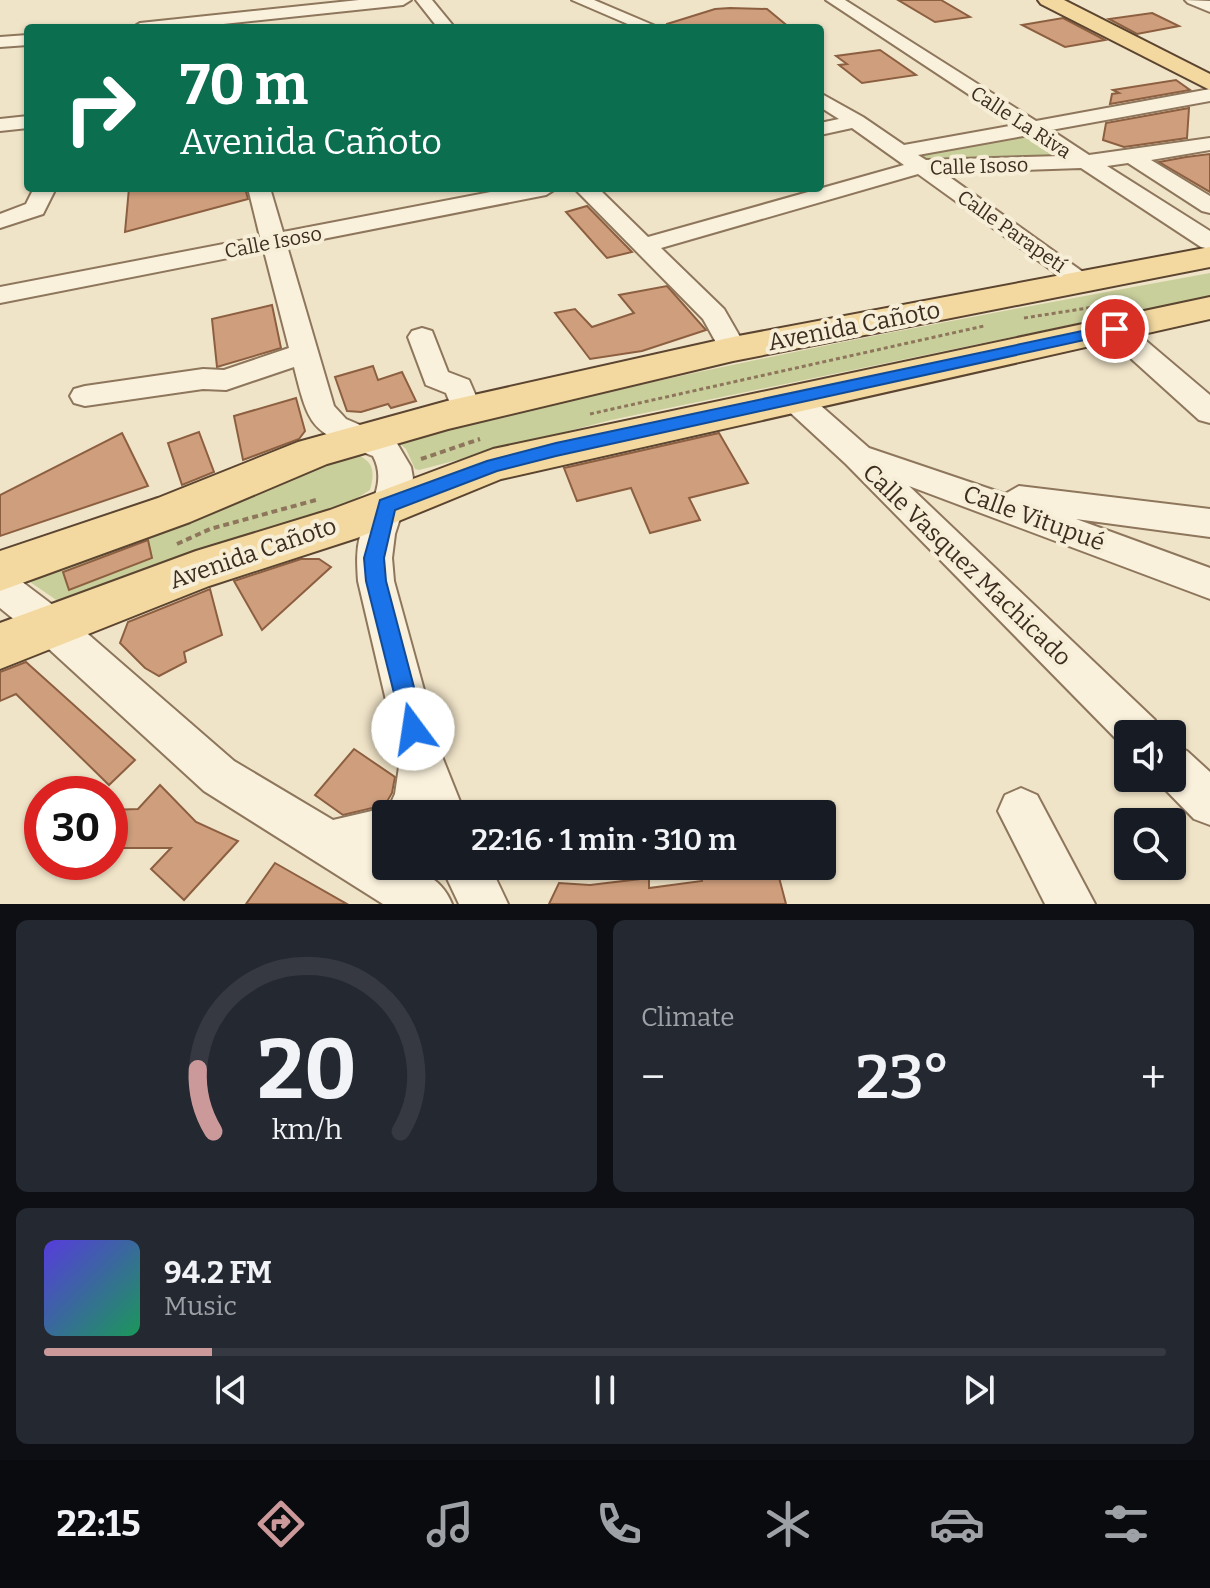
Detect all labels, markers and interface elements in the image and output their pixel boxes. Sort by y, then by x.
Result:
text: 70 m [180,52,308,119]
icon: right [48,56,152,160]
street label: Calle La Riva [966,81,1076,163]
text: Avenida Cañoto [180,120,442,164]
street label: Calle Isoso [929,152,1029,180]
street label: Calle Parapetí [953,185,1071,277]
street label: Calle Isoso [222,221,324,263]
pin [1081,295,1149,363]
street label: Avenida Cañoto [766,296,942,356]
icon: arrive [1093,307,1137,351]
street label: Calle Vasquez Machicado [857,458,1077,672]
street label: Calle Vitupué [959,479,1109,557]
street label: Avenida Cañoto [166,511,340,595]
position arrow [371,687,455,771]
map controls [1114,720,1186,880]
button: sound [1114,720,1186,792]
speed limit sign: 30 [24,776,128,880]
button: search [1114,808,1186,880]
text: 22:16 · 1 min · 310 m [471,822,737,858]
text: Climate [641,1002,735,1033]
text: 20 [257,1020,356,1120]
text: 23° [856,1042,950,1114]
text: − [641,1051,665,1104]
text: + [1141,1051,1166,1104]
text: km/h [271,1112,342,1147]
text: 94.2 FM [164,1255,272,1291]
text: Music [164,1291,237,1322]
icon: previous [209,1368,253,1412]
icon: pause [583,1368,627,1412]
icon: next [957,1368,1001,1412]
icon: directions [253,1496,309,1552]
icon: music [422,1496,478,1552]
icon: phone [591,1496,647,1552]
icon: climate [760,1496,816,1552]
icon: car [929,1496,985,1552]
icon: filters [1098,1496,1154,1552]
text: 22:15 [56,1502,141,1546]

